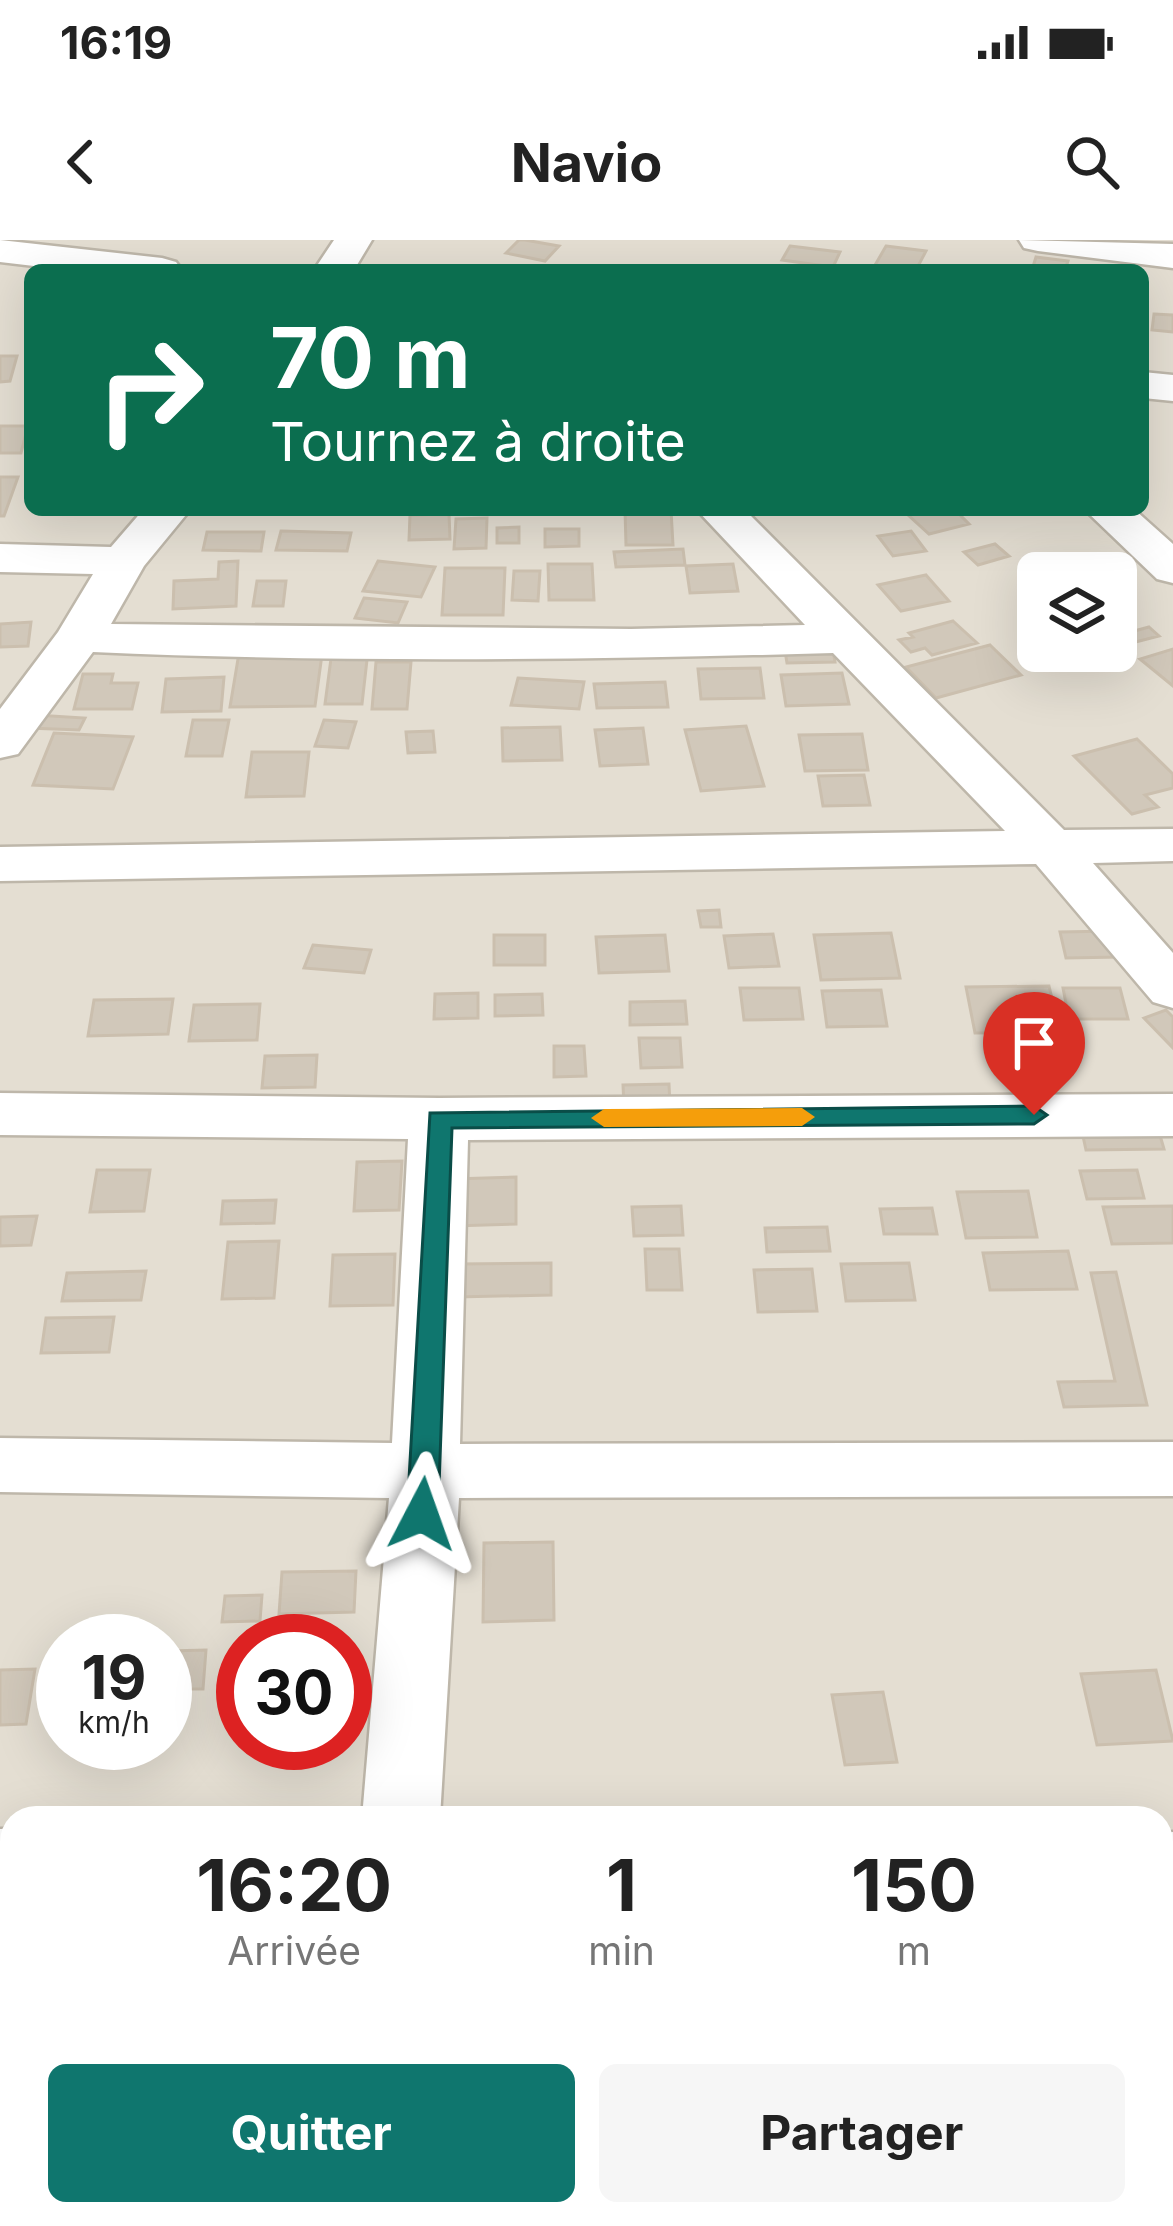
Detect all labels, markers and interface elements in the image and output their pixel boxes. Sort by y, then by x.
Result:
text: 16:19 [60,15,172,70]
icon: back [48,129,114,195]
icon: search [1059,129,1125,195]
text: Navio [511,130,662,195]
text: 70 m [270,307,471,408]
icon: right [72,312,228,468]
text: Tournez à droite [270,409,686,474]
map controls [1017,552,1137,672]
button: layers [1017,552,1137,672]
pin [983,992,1085,1115]
icon: arrive [1001,1010,1067,1076]
position arrow [359,1451,485,1577]
speed limit sign: 30 [216,1614,372,1770]
text: 19 [82,1641,146,1713]
text: km/h [78,1704,150,1740]
text: 16:20 [196,1841,392,1928]
text: 1 [606,1841,637,1928]
text: 150 [851,1841,977,1928]
text: Arrivée [227,1927,361,1974]
text: min [588,1927,655,1974]
text: m [897,1927,931,1974]
button: Quitter [48,2064,575,2202]
button: Partager [599,2064,1125,2202]

